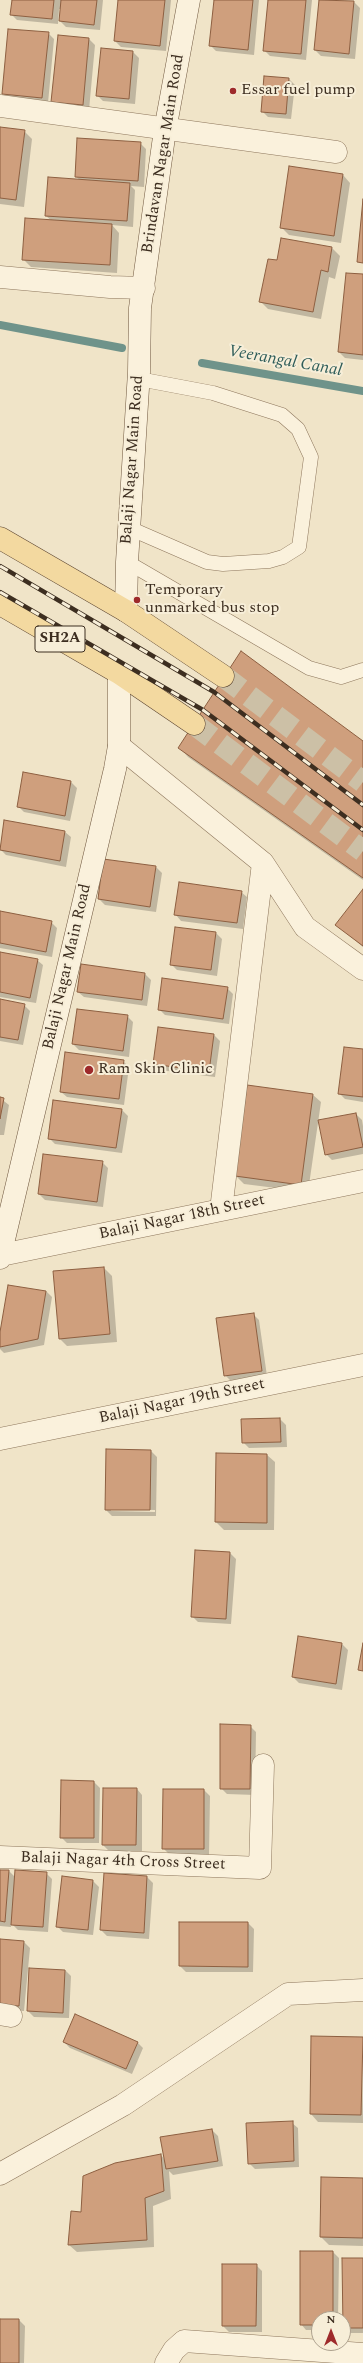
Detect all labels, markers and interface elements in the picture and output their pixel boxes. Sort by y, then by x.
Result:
street label: Brindavan Nagar Main Road [139,53,189,255]
place label: Essar fuel pump [241,81,355,101]
marker: Essar fuel pump [228,86,238,96]
water label: Veerangal Canal [227,342,343,382]
street label: Balaji Nagar Main Road [118,375,148,545]
place label: Temporary unmarked bus stop [145,581,279,619]
marker: Temporary unmarked bus stop [132,595,142,605]
road number: SH2A [35,626,85,652]
street label: Balaji Nagar Main Road [40,882,96,1052]
place label: Ram Skin Clinic [98,1060,213,1080]
marker: Ram Skin Clinic [83,1064,95,1076]
street label: Balaji Nagar 18th Street [97,1191,267,1245]
street label: Balaji Nagar 19th Street [97,1375,267,1429]
street label: Balaji Nagar 4th Cross Street [20,1849,226,1875]
north arrow [311,2311,351,2351]
text: N [327,2311,335,2328]

